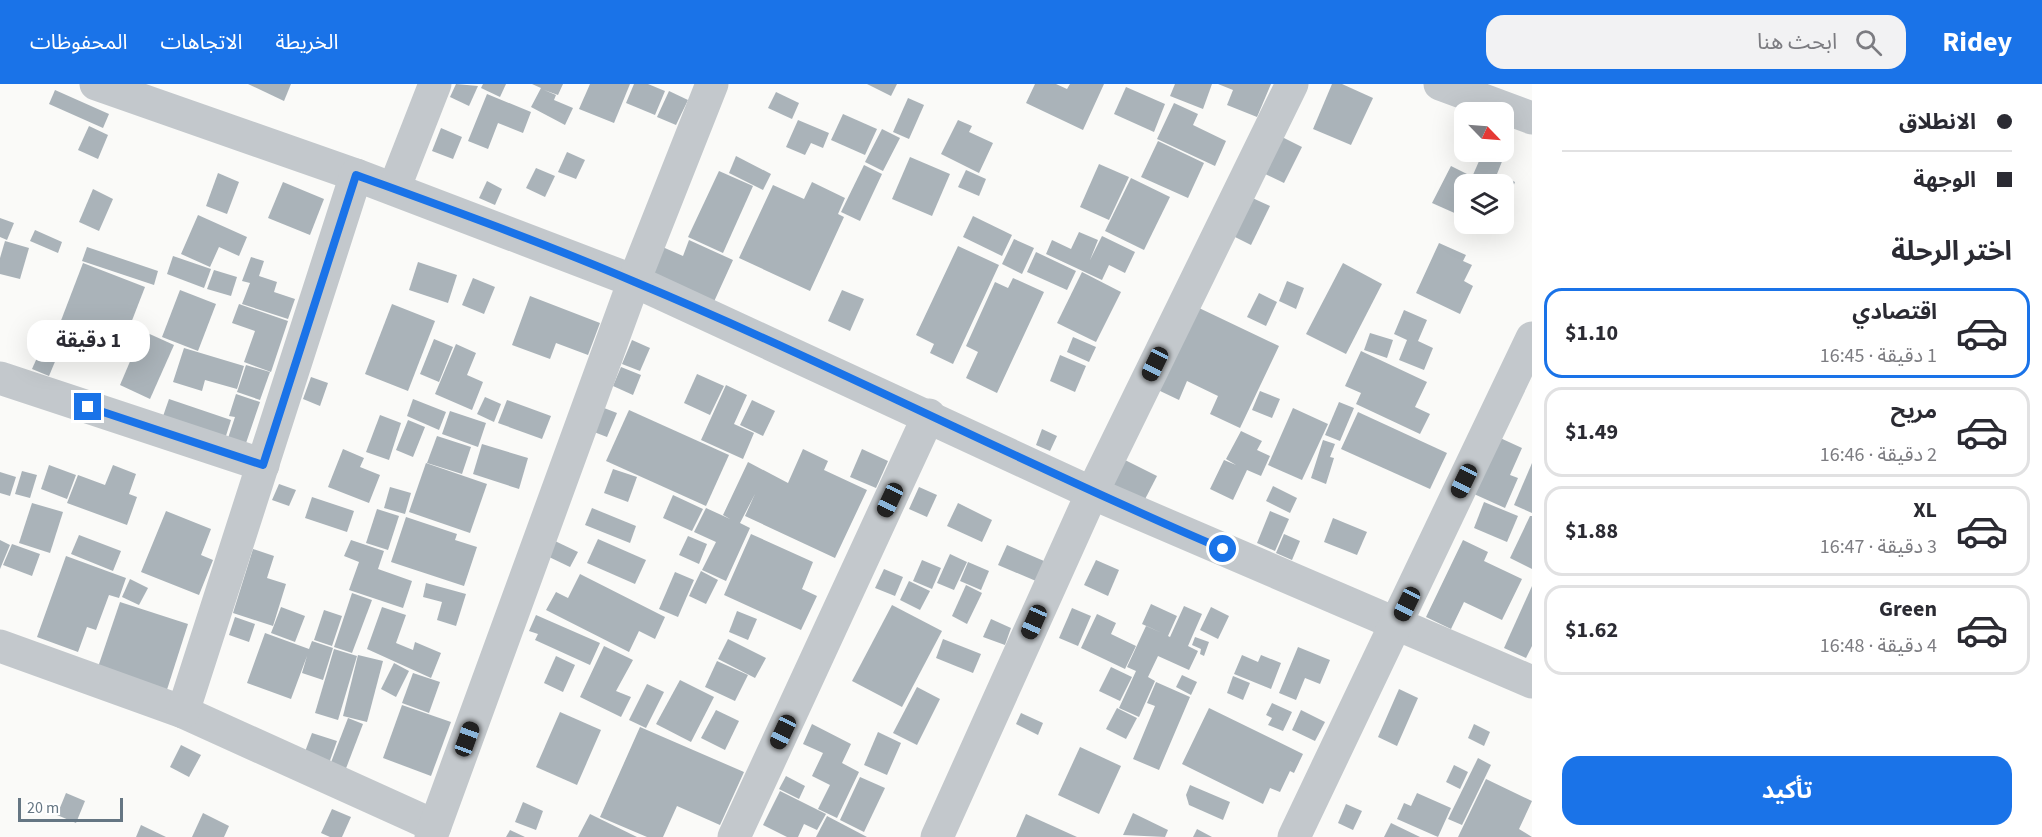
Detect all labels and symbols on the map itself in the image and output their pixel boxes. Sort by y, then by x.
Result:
north arrow [1454,102,1514,162]
callout: 1 دقيقة [26,320,150,362]
car [1139,344,1171,384]
route end [74,393,101,420]
car [1448,461,1480,501]
car [874,480,906,520]
route start [1209,535,1236,562]
car [1391,584,1423,624]
car [1018,602,1050,642]
car [767,712,799,752]
car [452,719,482,759]
scale bar [18,795,123,822]

